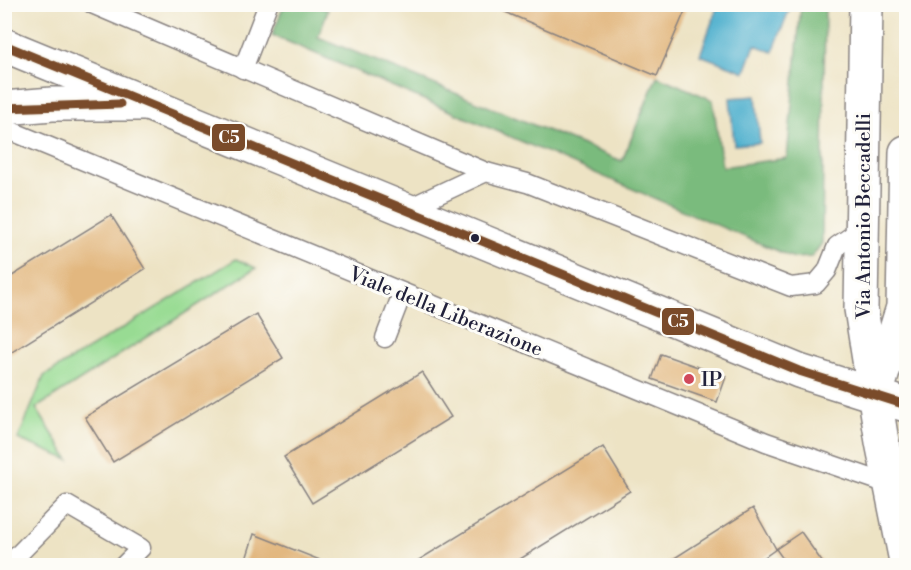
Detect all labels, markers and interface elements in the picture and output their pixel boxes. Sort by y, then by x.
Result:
street label: Via Antonio Beccadelli [852,113,877,320]
line badge: C5 [211,123,246,152]
text: C5 [218,128,240,148]
unlabelled marker [469,232,481,244]
street label: Viale della Liberazione [344,262,546,363]
line badge: C5 [661,307,695,336]
text: C5 [667,312,689,332]
place label: IP [701,368,723,393]
marker: IP [682,372,696,386]

